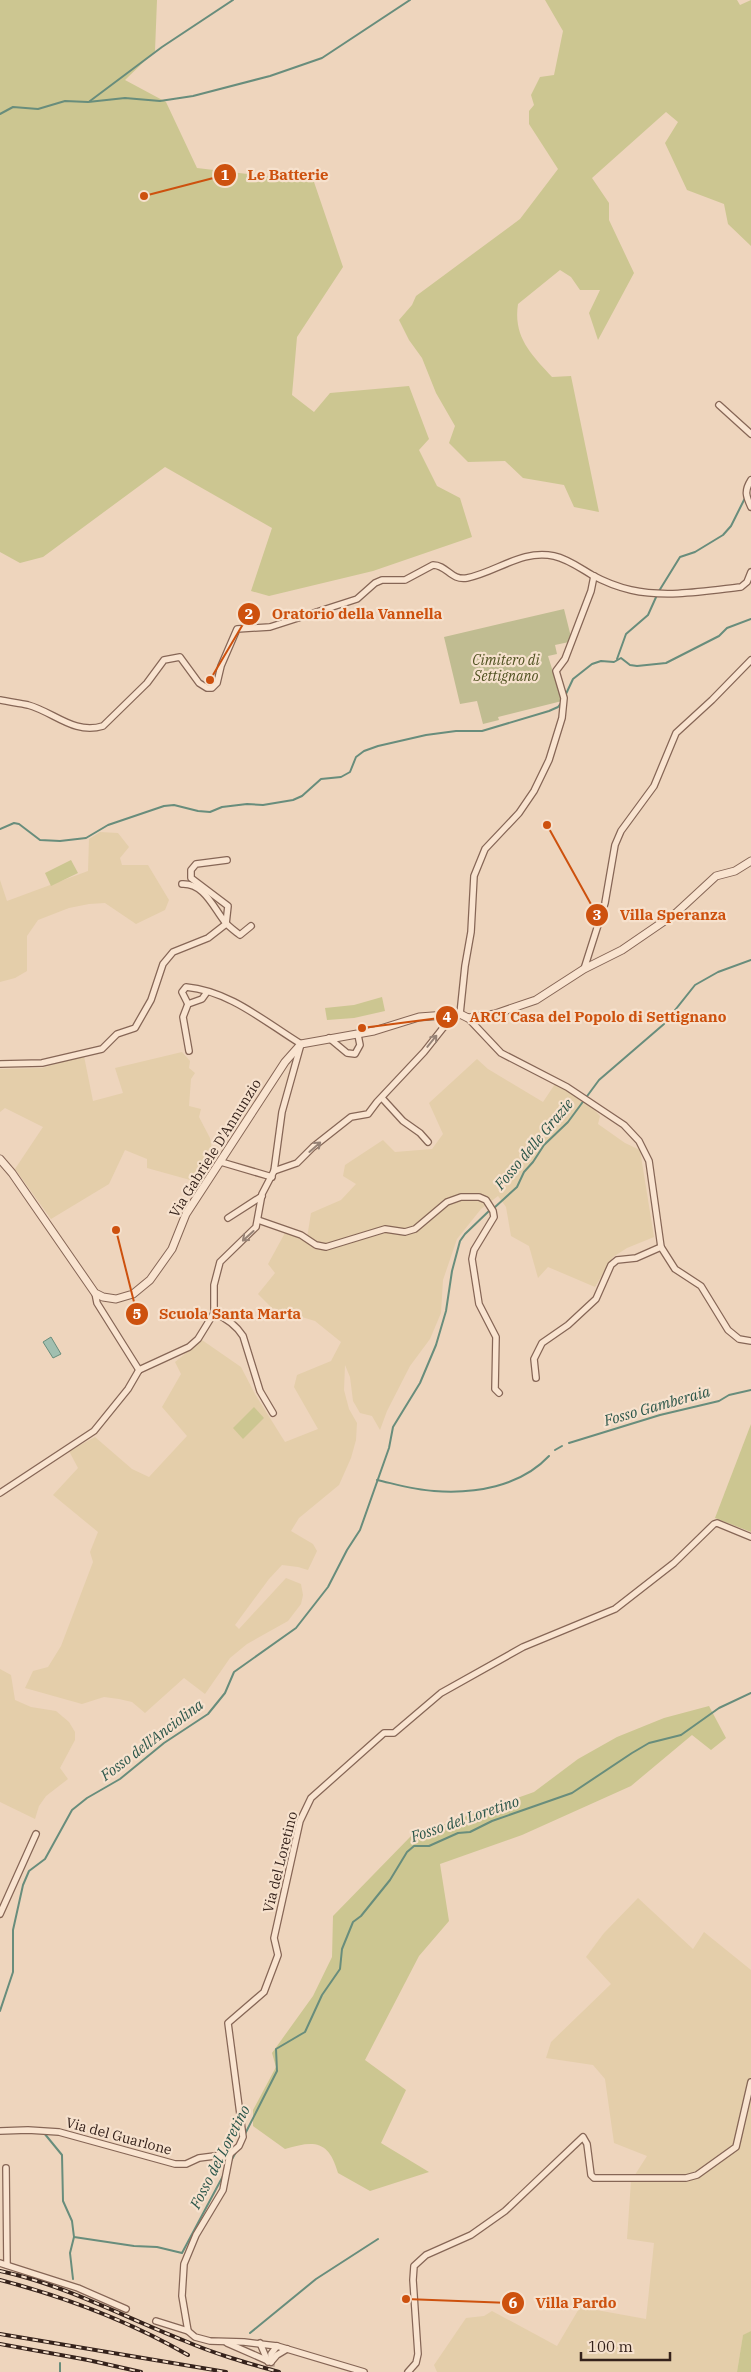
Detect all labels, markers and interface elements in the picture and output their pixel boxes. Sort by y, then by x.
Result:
callout: Le Batterie [213,160,339,190]
text: 1 [220,165,230,184]
text: Le Batterie [248,165,329,184]
callout: Oratorio della Vannella [237,599,452,629]
text: 2 [244,604,254,623]
text: Oratorio della Vannella [272,604,443,623]
park label: Cimitero di Settignano [472,651,540,685]
callout: Villa Speranza [585,900,736,930]
text: 3 [592,905,602,924]
text: Villa Speranza [620,905,727,924]
callout: ARCI Casa del Popolo di Settignano [434,1002,736,1032]
text: 4 [442,1007,452,1026]
text: ARCI Casa del Popolo di Settignano [470,1007,727,1026]
one-way arrow [426,1035,437,1048]
street label: Via Gabriele D'Annunzio [165,1075,265,1221]
water label: Fosso delle Grazie [489,1094,577,1194]
one-way arrow [308,1142,321,1153]
one-way arrow [241,1230,254,1242]
callout: Scuola Santa Marta [124,1299,311,1329]
text: 5 [132,1304,142,1323]
text: Scuola Santa Marta [159,1304,302,1323]
water label: Fosso Gamberaia [601,1381,713,1430]
water label: Fosso dell'Anciolina [96,1694,208,1785]
water label: Fosso del Loretino [407,1791,522,1846]
street label: Via del Loretino [259,1809,301,1915]
water label: Fosso del Loretino [185,2102,254,2213]
street label: Via del Guarlone [64,2113,174,2159]
callout: Villa Pardo [500,2288,626,2318]
text: 6 [508,2293,518,2312]
text: Villa Pardo [535,2293,617,2312]
scale bar [581,2330,670,2362]
text: 100 m [588,2337,633,2356]

